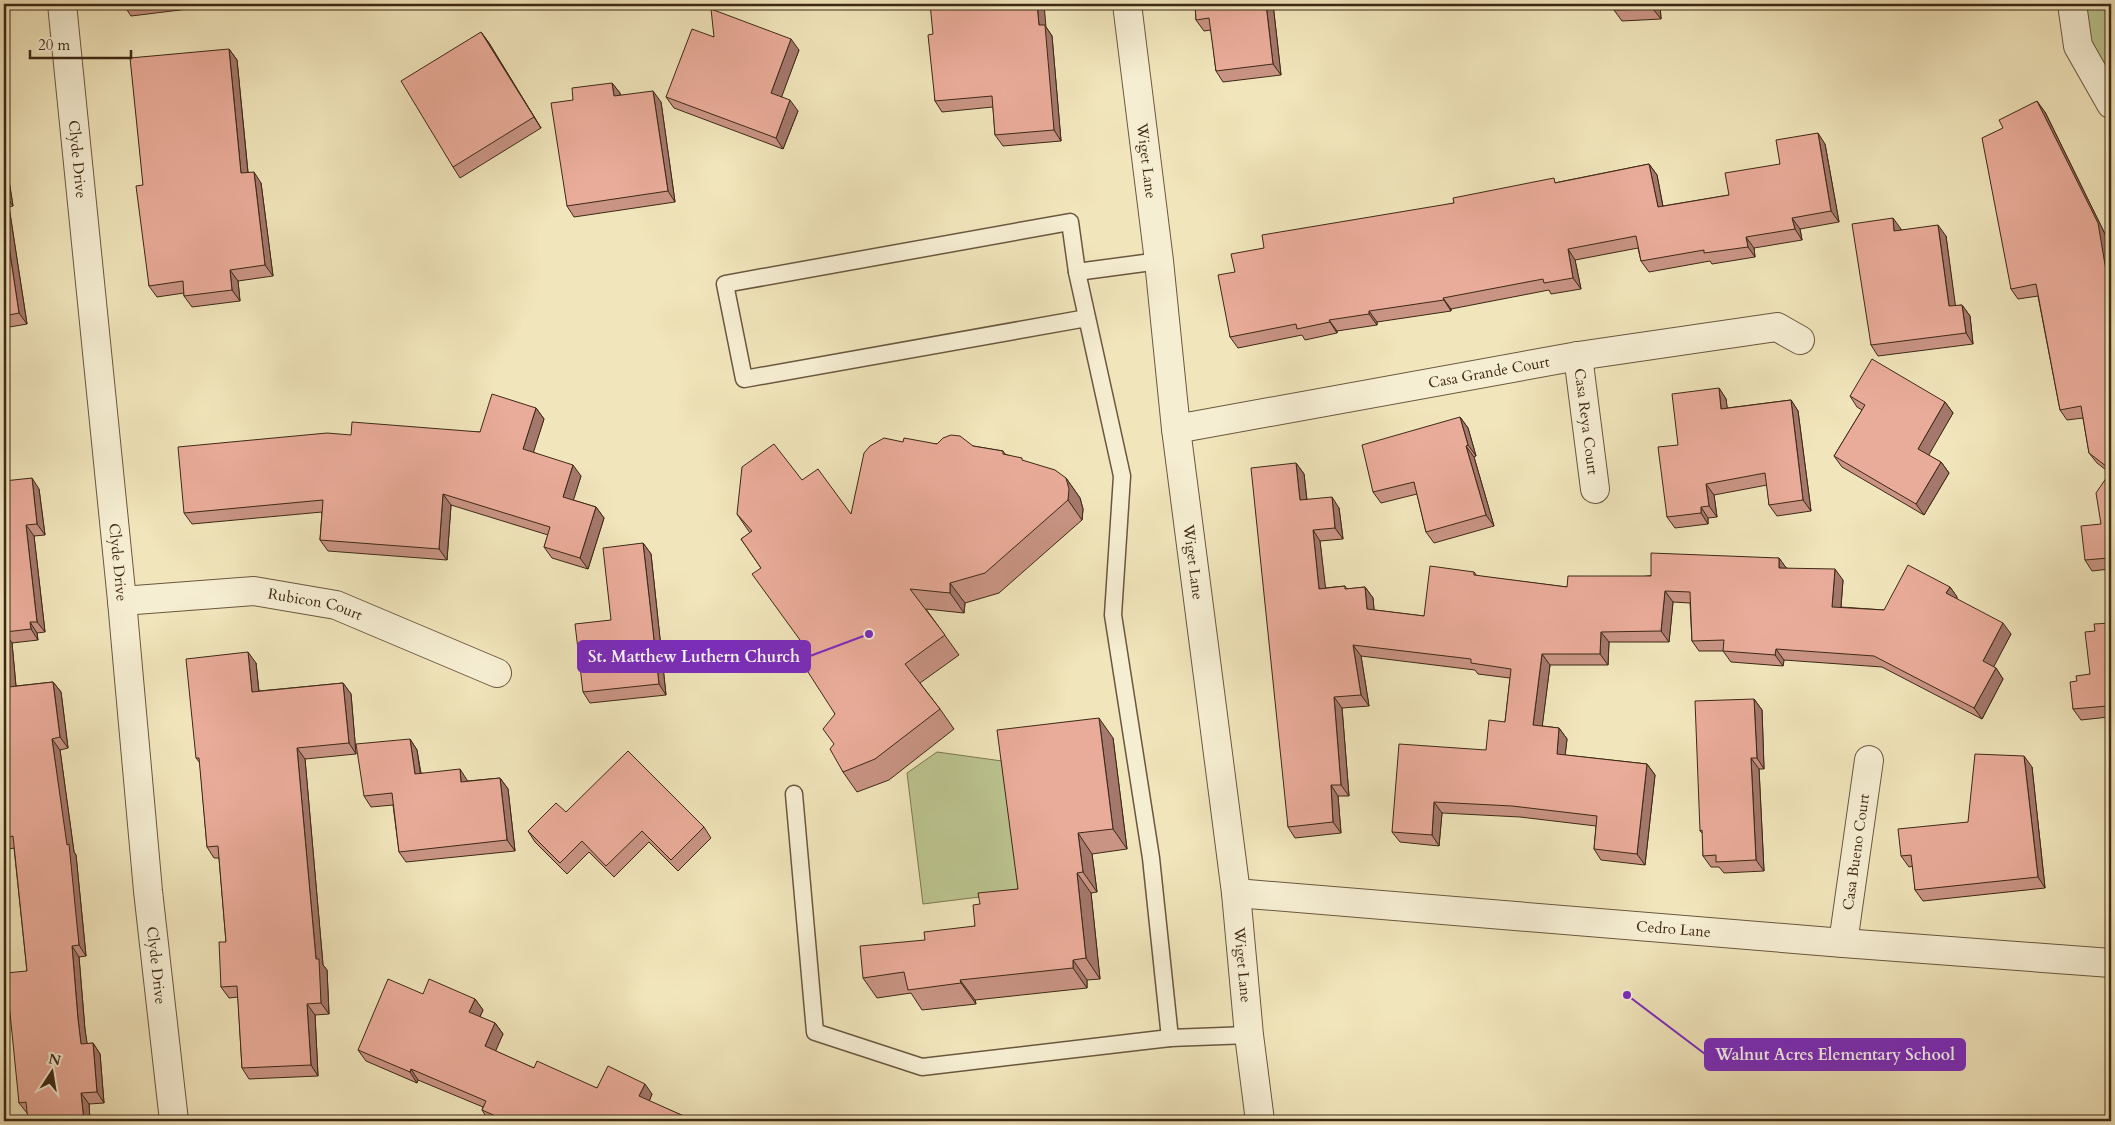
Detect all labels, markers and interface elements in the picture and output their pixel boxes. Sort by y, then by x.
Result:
scale bar [30,28,131,60]
text: 20 m [38,35,70,55]
street label: Clyde Drive [64,119,91,199]
street label: Wiget Lane [1132,121,1161,200]
street label: Casa Grande Court [1427,351,1551,393]
street label: Casa Reya Court [1570,367,1603,476]
street label: Clyde Drive [104,522,132,602]
street label: Wiget Lane [1178,522,1208,601]
street label: Rubicon Court [266,584,366,625]
callout: St. Matthew Luthern Church [578,641,810,672]
text: St. Matthew Luthern Church [588,646,800,668]
street label: Casa Bueno Court [1838,792,1874,911]
street label: Cedro Lane [1635,916,1712,942]
street label: Clyde Drive [142,925,171,1006]
street label: Wiget Lane [1229,925,1256,1004]
callout: Walnut Acres Elementary School [1705,1039,1965,1070]
text: Walnut Acres Elementary School [1714,1044,1955,1066]
north arrow [28,1048,78,1098]
text: N [47,1049,63,1070]

